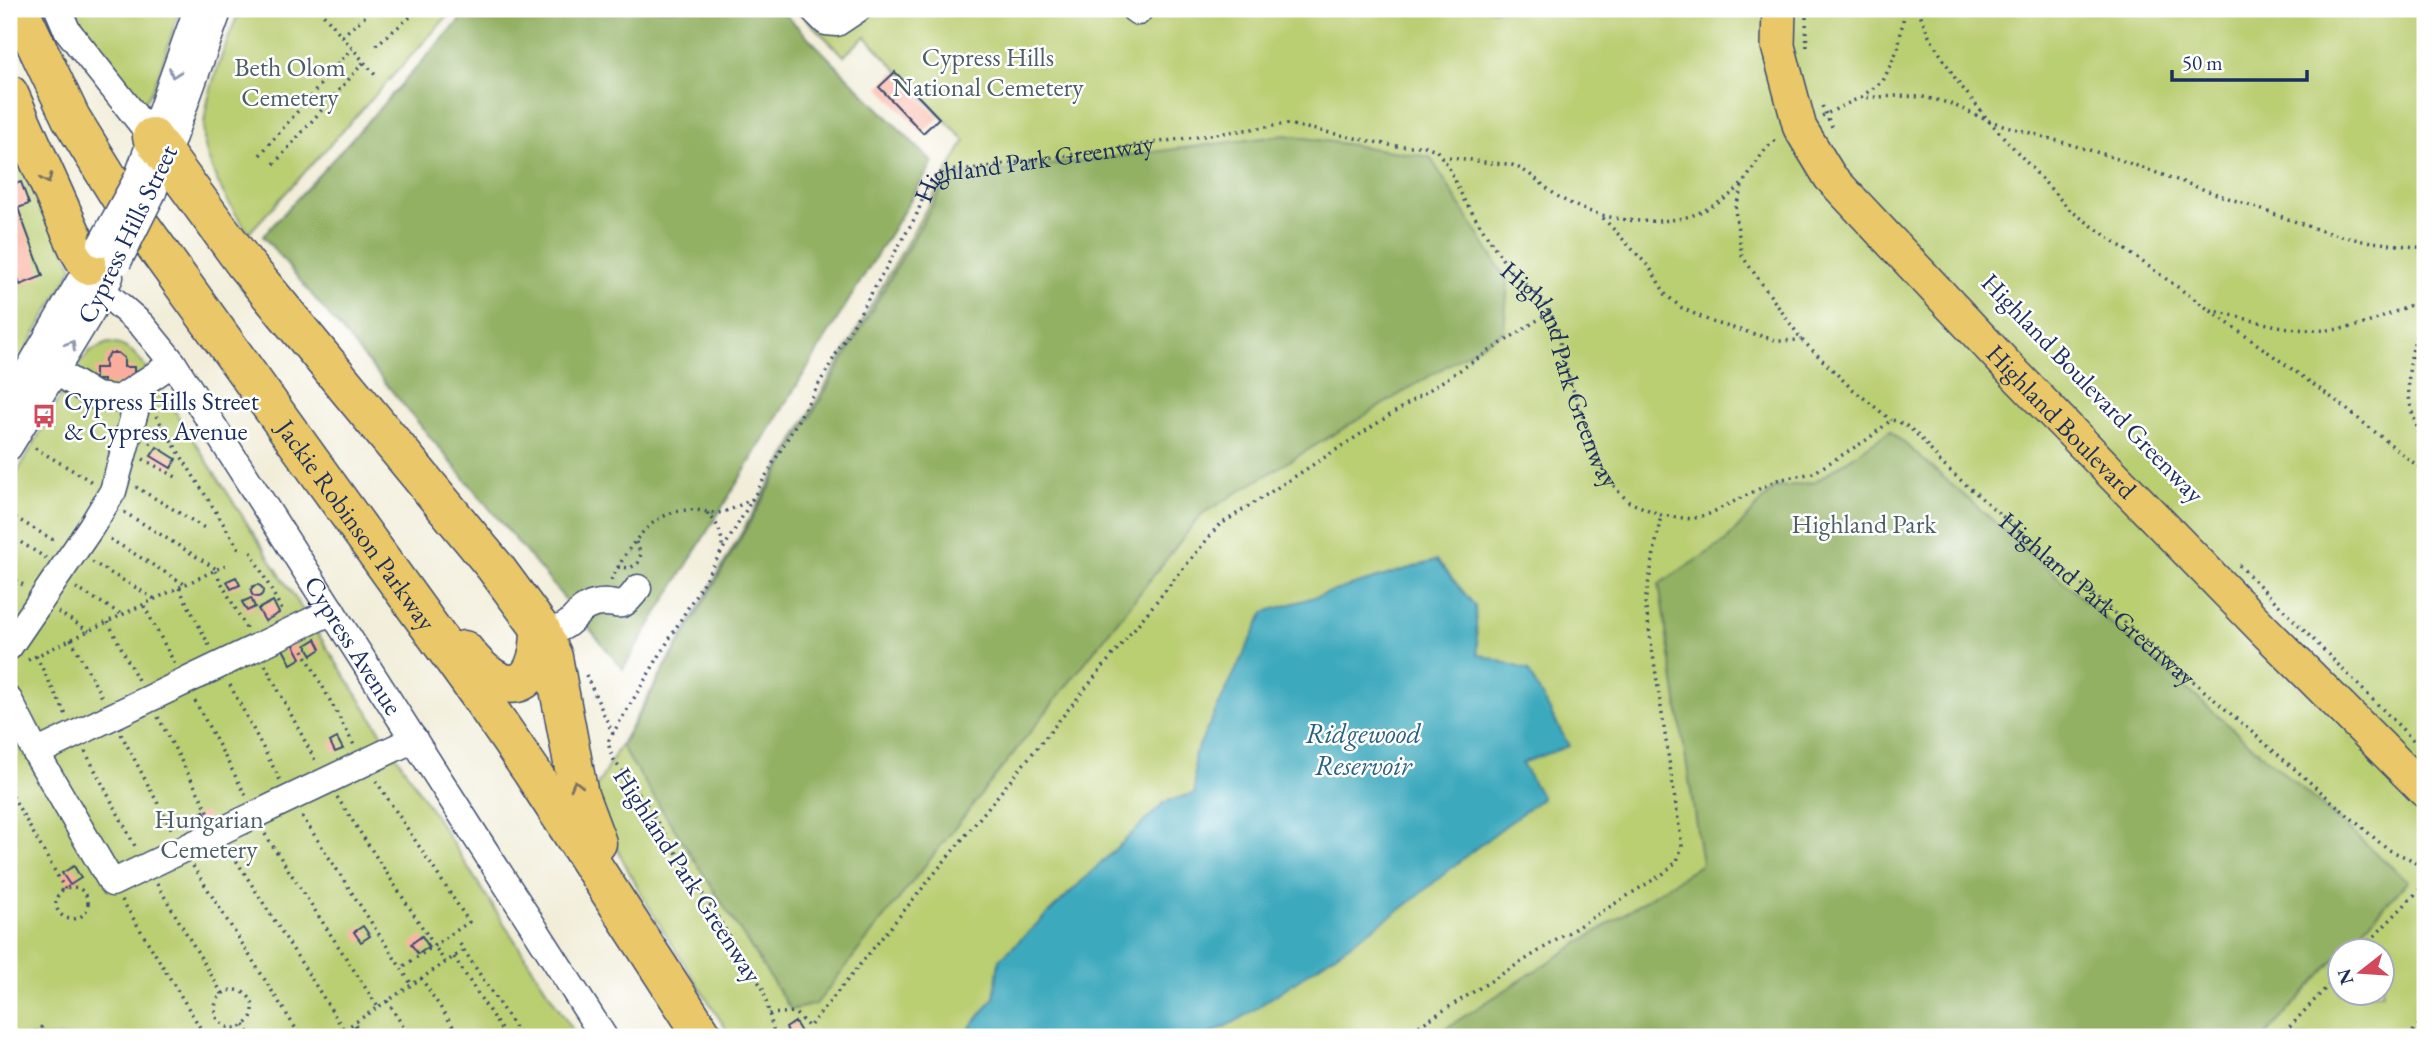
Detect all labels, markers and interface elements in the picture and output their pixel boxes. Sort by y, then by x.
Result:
scale bar [2172,38,2306,82]
park label: Cypress Hills National Cemetery [892,40,1084,104]
text: 50 m [2182,49,2223,76]
park label: Beth Olom Cemetery [234,50,346,114]
one-way arrow [168,66,182,78]
street label: Highland Park Greenway [906,126,1156,207]
street label: Cypress Hills Street [69,139,185,329]
one-way arrow [39,171,53,184]
street label: Highland Park Greenway [1493,254,1628,495]
street label: Highland Boulevard Greenway [1975,267,2211,509]
street label: Highland Boulevard [1981,338,2143,506]
one-way arrow [63,340,76,353]
place label: Cypress Hills Street & Cypress Avenue [64,384,259,448]
bus stop icon: Cypress Hills Street & Cypress Avenue [30,402,58,430]
street label: Jackie Robinson Parkway [268,411,444,638]
street label: Highland Park Greenway [1992,504,2204,694]
park label: Highland Park [1791,507,1937,541]
street label: Cypress Avenue [296,569,411,721]
water label: Ridgewood Reservoir [1305,715,1421,783]
street label: Highland Park Greenway [606,761,771,990]
one-way arrow [570,779,584,791]
park label: Hungarian Cemetery [154,802,264,866]
north arrow [2326,937,2396,1007]
text: N [2331,965,2359,988]

